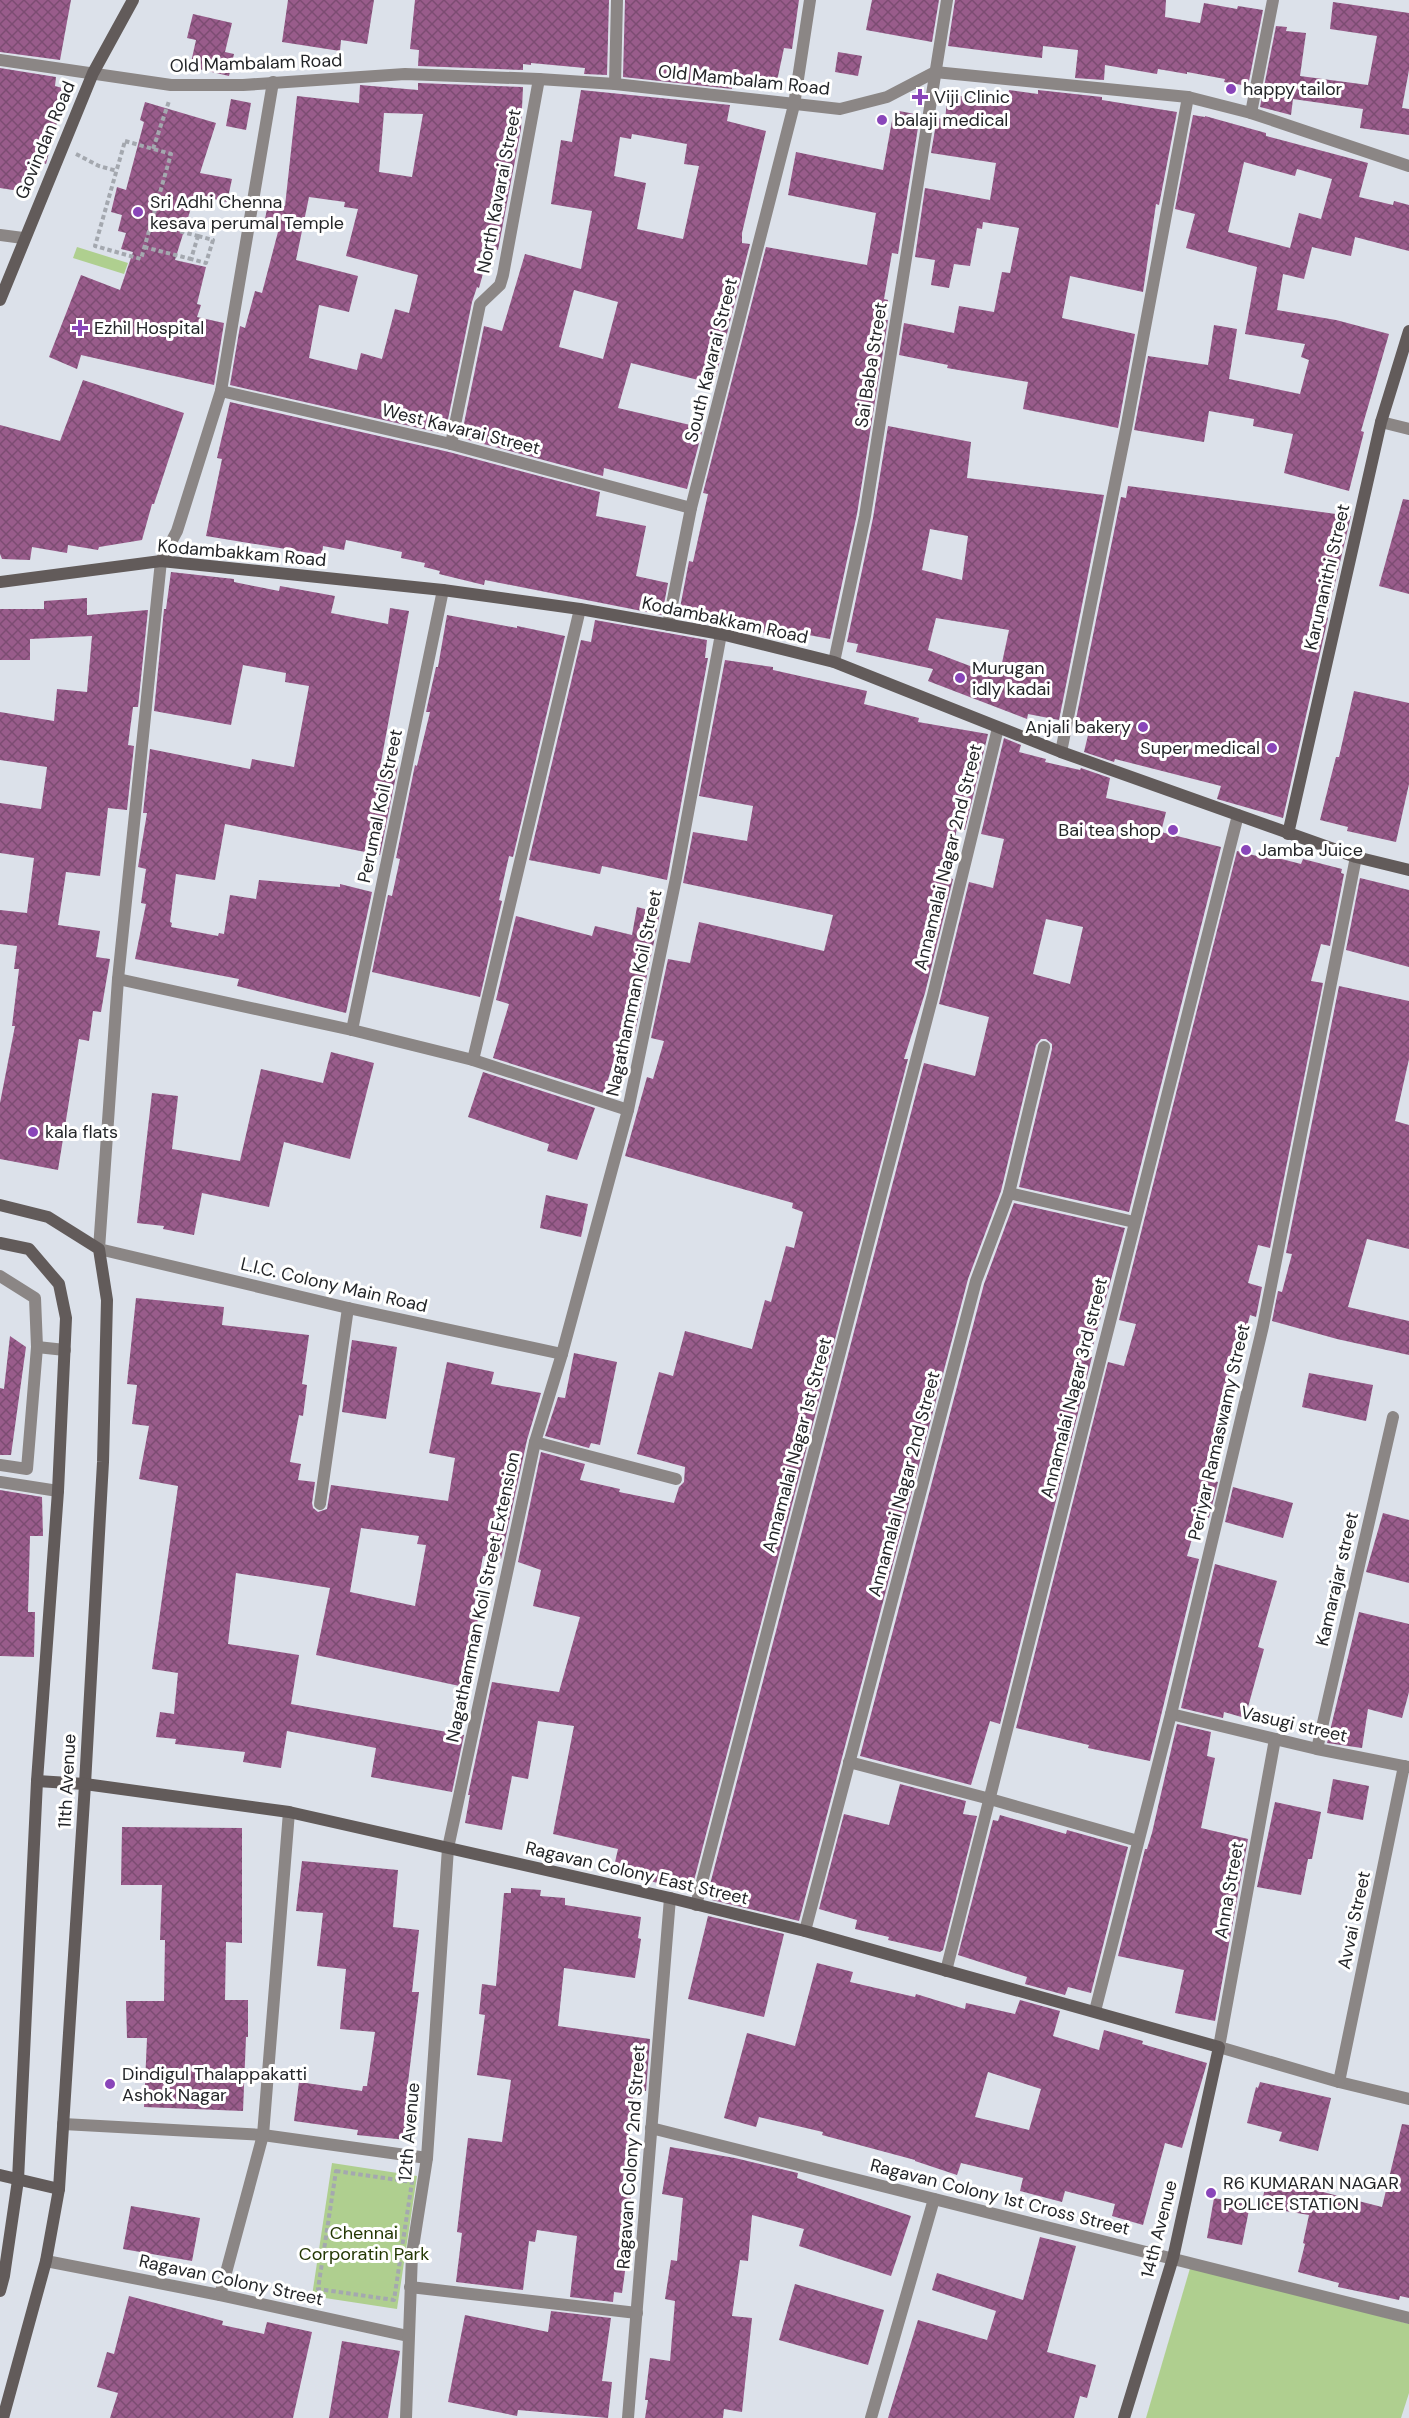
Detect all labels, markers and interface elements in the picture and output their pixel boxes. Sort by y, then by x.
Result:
street label: Old Mambalam Road [169,48,343,78]
street label: Old Mambalam Road [657,59,831,101]
street label: Govindan Road [9,77,81,203]
place label: happy tailor [1243,77,1343,101]
marker: happy tailor [1224,82,1238,96]
place label: Viji Clinic [934,85,1010,109]
marker: Viji Clinic [911,88,929,106]
street label: North Kavarai Street [471,107,527,275]
place label: balaji medical [894,108,1008,132]
marker: balaji medical [875,113,889,127]
place label: Sri Adhi Chenna kesava perumal Temple [150,190,344,235]
marker: Sri Adhi Chenna kesava perumal Temple [131,205,145,219]
street label: South Kavarai Street [679,275,743,445]
street label: Sai Baba Street [849,300,893,430]
place label: Ezhil Hospital [94,316,204,340]
marker: Ezhil Hospital [71,319,89,337]
street label: West Kavarai Street [379,398,543,460]
street label: Karunanithi Street [1299,502,1355,652]
street label: Kodambakkam Road [157,534,327,572]
street label: Kodambakkam Road [640,591,810,649]
place label: Murugan idly kadai [972,656,1051,701]
marker: Murugan idly kadai [953,671,967,685]
place label: Anjali bakery [1025,715,1131,739]
marker: Anjali bakery [1136,720,1150,734]
street label: Perumal Koil Street [352,727,408,885]
place label: Super medical [1140,736,1260,760]
street label: Annamalai Nagar 2nd Street [908,741,988,973]
marker: Super medical [1265,741,1279,755]
place label: Bai tea shop [1058,818,1161,842]
marker: Bai tea shop [1166,823,1180,837]
place label: Jamba Juice [1258,838,1363,862]
marker: Jamba Juice [1239,843,1253,857]
street label: Nagathamman Koil Street [600,887,668,1099]
place label: kala flats [45,1120,118,1144]
marker: kala flats [26,1125,40,1139]
street label: L.I.C. Colony Main Road [238,1252,430,1318]
street label: Annamalai Nagar 3rd street [1035,1275,1113,1501]
street label: Periyar Ramaswamy Street [1182,1321,1256,1543]
street label: Annamalai Nagar 1st Street [757,1335,837,1555]
street label: Annamalai Nagar 2nd Street [862,1369,946,1599]
street label: Nagathamman Koil Street Extension [440,1450,526,1744]
street label: Kamarajar street [1310,1510,1364,1648]
street label: Vasugi street [1238,1700,1350,1748]
street label: 11th Avenue [53,1733,81,1829]
street label: Ragavan Colony East Street [523,1836,751,1910]
street label: Anna Street [1209,1840,1249,1940]
street label: Avvai Street [1332,1869,1376,1971]
street label: Ragavan Colony 2nd Street [611,2044,651,2270]
place label: Dindigul Thalappakatti Ashok Nagar [122,2062,307,2107]
marker: Dindigul Thalappakatti Ashok Nagar [103,2077,117,2091]
street label: 12th Avenue [393,2081,425,2183]
street label: Ragavan Colony 1st Cross Street [868,2153,1132,2241]
place label: R6 KUMARAN NAGAR POLICE STATION [1223,2171,1399,2216]
street label: 14th Avenue [1135,2178,1183,2280]
marker: R6 KUMARAN NAGAR POLICE STATION [1204,2186,1218,2200]
park label: Chennai Corporatin Park [299,2221,429,2266]
street label: Ragavan Colony Street [137,2249,325,2311]

